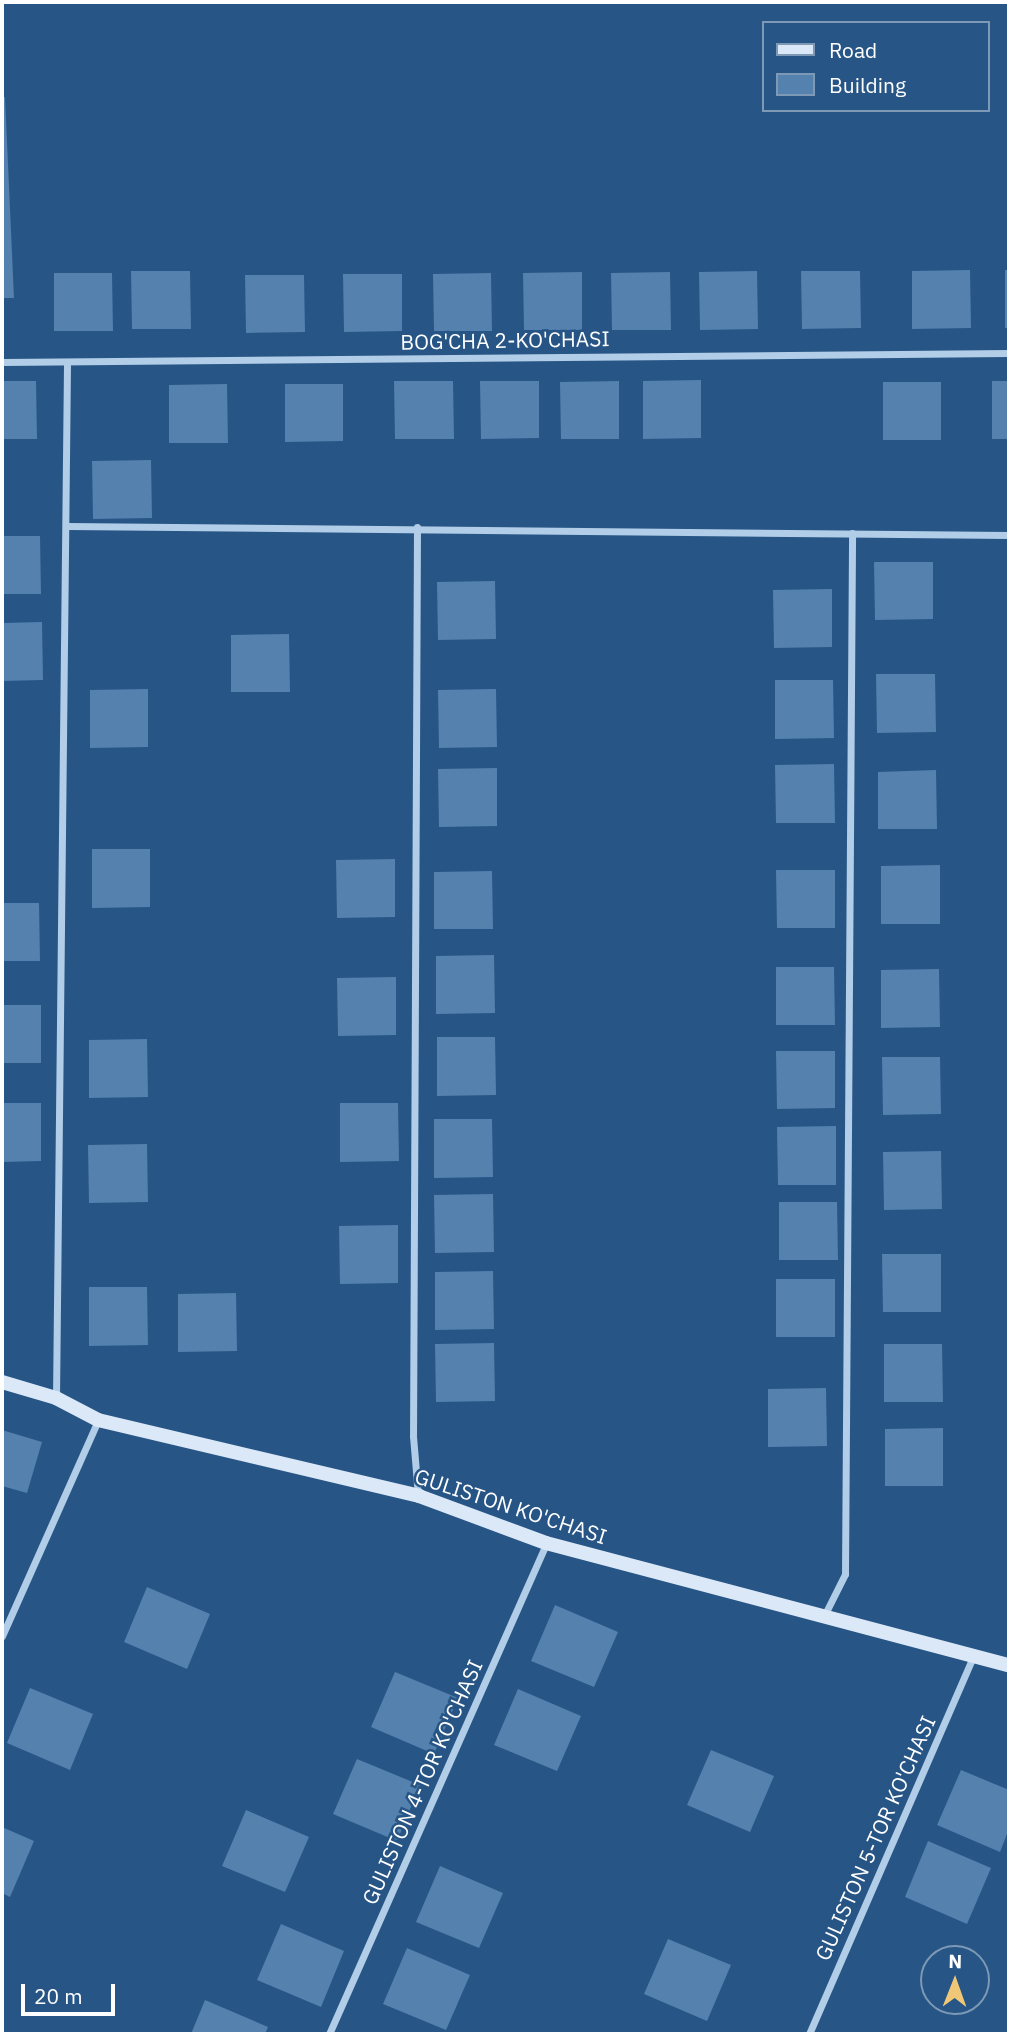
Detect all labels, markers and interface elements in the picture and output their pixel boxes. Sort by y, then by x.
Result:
legend [762,21,990,112]
text: Road [829,36,877,64]
text: Building [829,71,906,99]
street label: BOG'CHA 2-KO'CHASI [400,326,610,354]
street label: GULISTON KO'CHASI [412,1463,610,1549]
street label: GULISTON 4-TOR KO'CHASI [357,1656,487,1908]
street label: GULISTON 5-TOR KO'CHASI [810,1712,940,1964]
north arrow [920,1945,990,2015]
text: N [948,1949,962,1973]
scale bar [24,1969,119,2013]
text: 20 m [34,1982,83,2010]

